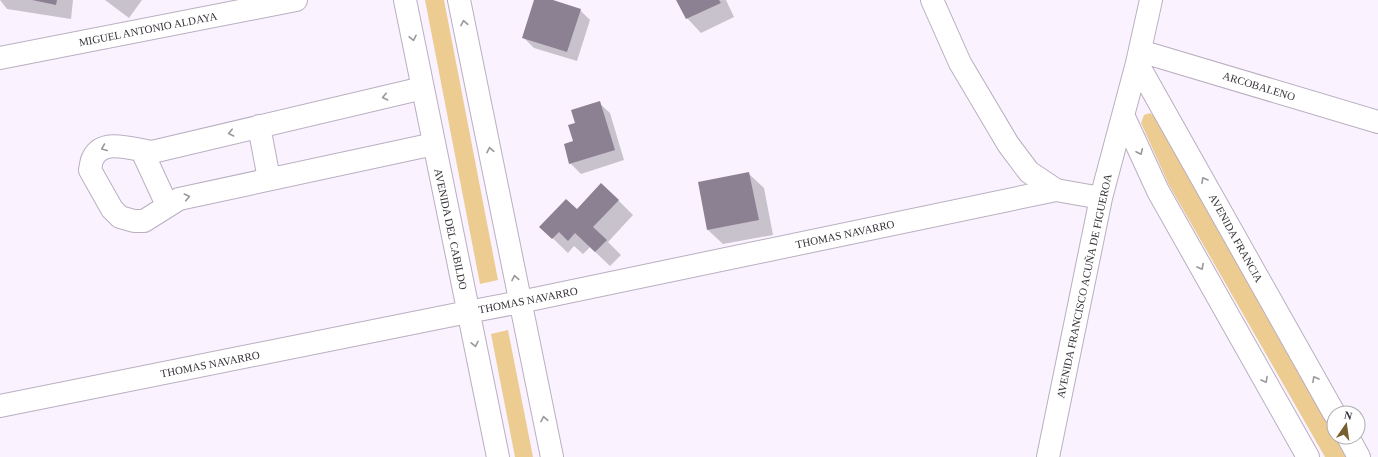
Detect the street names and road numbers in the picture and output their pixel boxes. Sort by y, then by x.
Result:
street label: MIGUEL ANTONIO ALDAYA [78,10,218,48]
street label: ARCOBALENO [1221,69,1297,103]
street label: AVENIDA DEL CABILDO [432,167,470,291]
street label: AVENIDA FRANCISCO ACUÑA DE FIGUEROA [1054,173,1114,399]
street label: AVENIDA FRANCIA [1207,192,1265,284]
street label: THOMAS NAVARRO [794,218,896,250]
street label: THOMAS NAVARRO [477,284,579,316]
street label: THOMAS NAVARRO [159,348,261,380]

